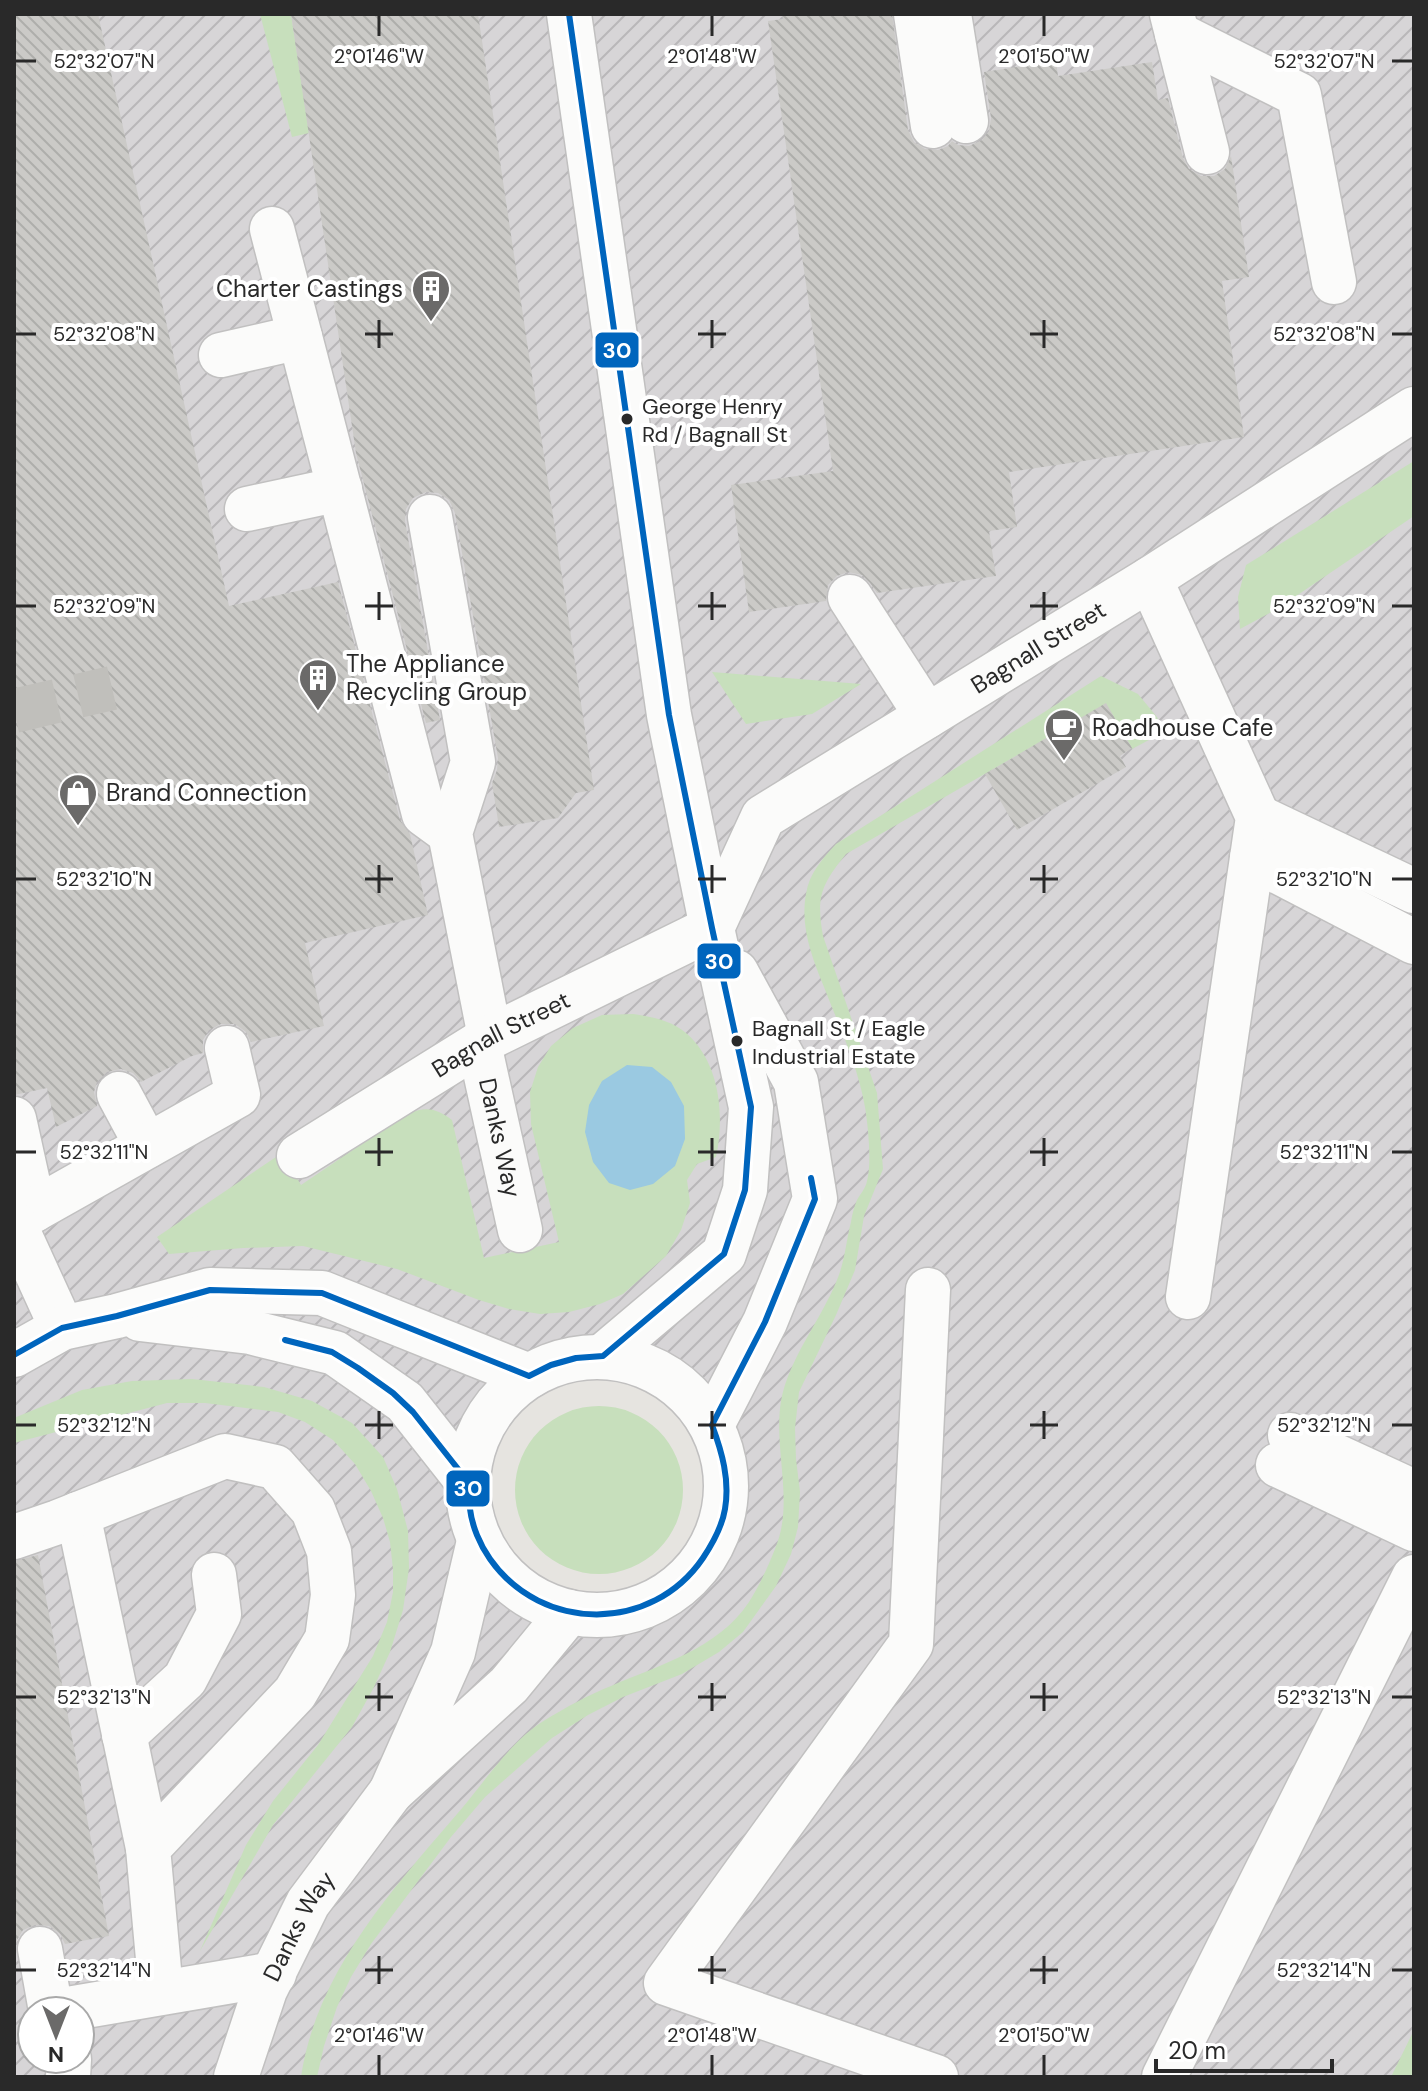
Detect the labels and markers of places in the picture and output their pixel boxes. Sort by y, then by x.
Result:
building icon: Charter Castings [410,268,452,323]
place label: Charter Castings [216,273,403,304]
place label: George Henry Rd / Bagnall St [642,392,788,449]
marker: George Henry Rd / Bagnall St [619,411,635,427]
place label: The Appliance Recycling Group [346,648,527,707]
building icon: The Appliance Recycling Group [297,657,339,712]
cafe icon: Roadhouse Cafe [1043,707,1085,762]
place label: Roadhouse Cafe [1092,712,1273,743]
shop icon: Brand Connection [57,772,99,827]
place label: Brand Connection [106,777,307,808]
place label: Bagnall St / Eagle Industrial Estate [752,1014,926,1071]
marker: Bagnall St / Eagle Industrial Estate [729,1033,745,1049]

